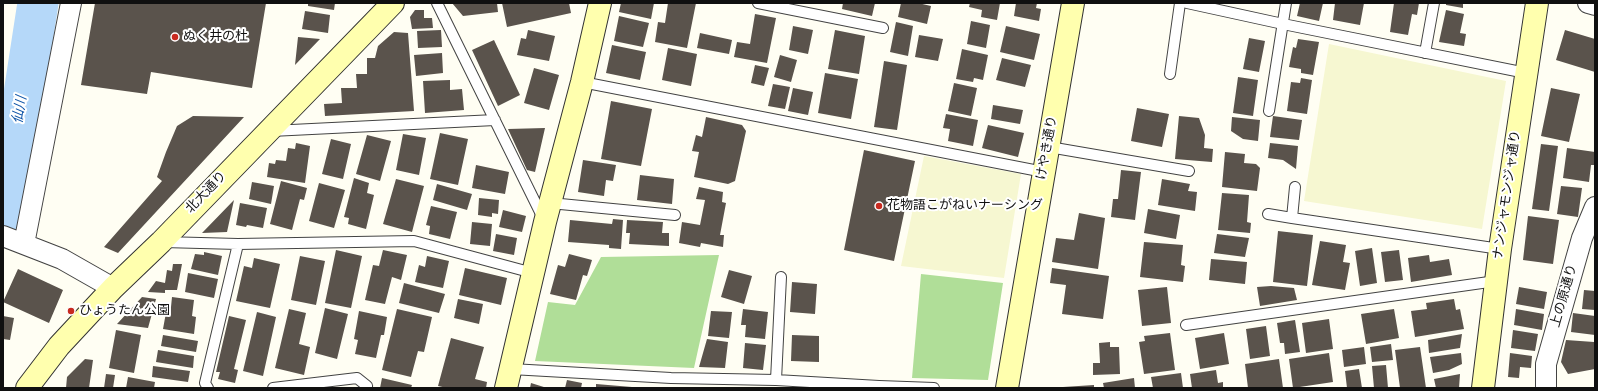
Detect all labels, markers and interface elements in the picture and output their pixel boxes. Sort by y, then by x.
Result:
place label: ぬく井の杜 [183,29,248,45]
marker: ぬく井の杜 [170,32,180,42]
water label: 仙川 [11,95,31,125]
street label: けやき通り [1035,115,1061,181]
street label: ナンジャモンジャ通り [1491,130,1525,260]
street label: 北大通り [183,169,231,217]
place label: 花物語こがねいナーシング [887,198,1043,214]
marker: 花物語こがねいナーシング [874,201,884,211]
street label: 上の原通り [1549,263,1581,329]
place label: ひょうたん公園 [79,303,170,319]
marker: ひょうたん公園 [66,306,76,316]

